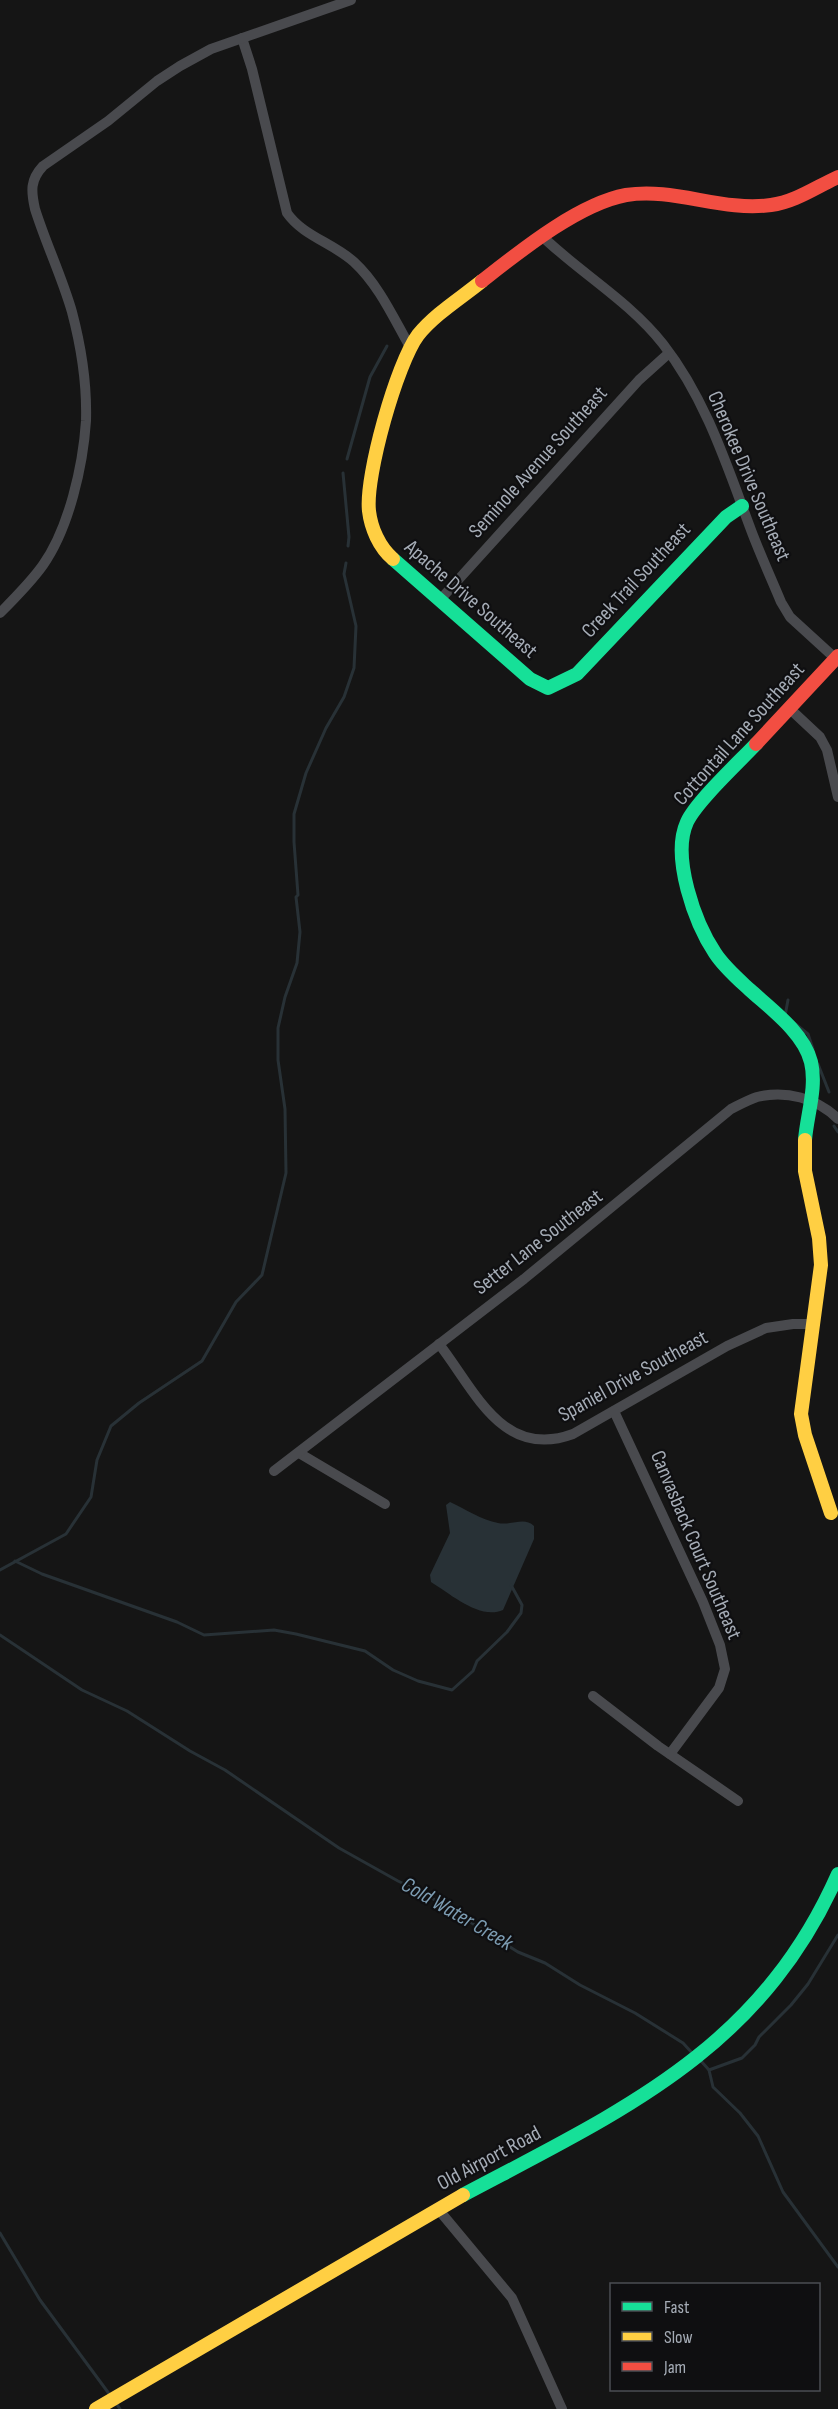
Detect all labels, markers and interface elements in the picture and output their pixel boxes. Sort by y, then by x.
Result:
street label: Seminole Avenue Southeast [463,381,613,543]
street label: Cherokee Drive Southeast [702,387,796,565]
street label: Creek Trail Southeast [576,517,696,643]
street label: Apache Drive Southeast [399,534,542,663]
street label: Cottontail Lane Southeast [668,657,810,811]
street label: Setter Lane Southeast [469,1184,607,1300]
street label: Spaniel Drive Southeast [554,1325,712,1427]
street label: Canvasback Court Southeast [645,1447,747,1643]
water label: Cold Water Creek [396,1871,518,1957]
street label: Old Airport Road [433,2120,545,2196]
legend [610,2283,820,2391]
text: Fast [664,2297,690,2318]
text: Slow [664,2327,693,2348]
text: Jam [663,2357,686,2378]

